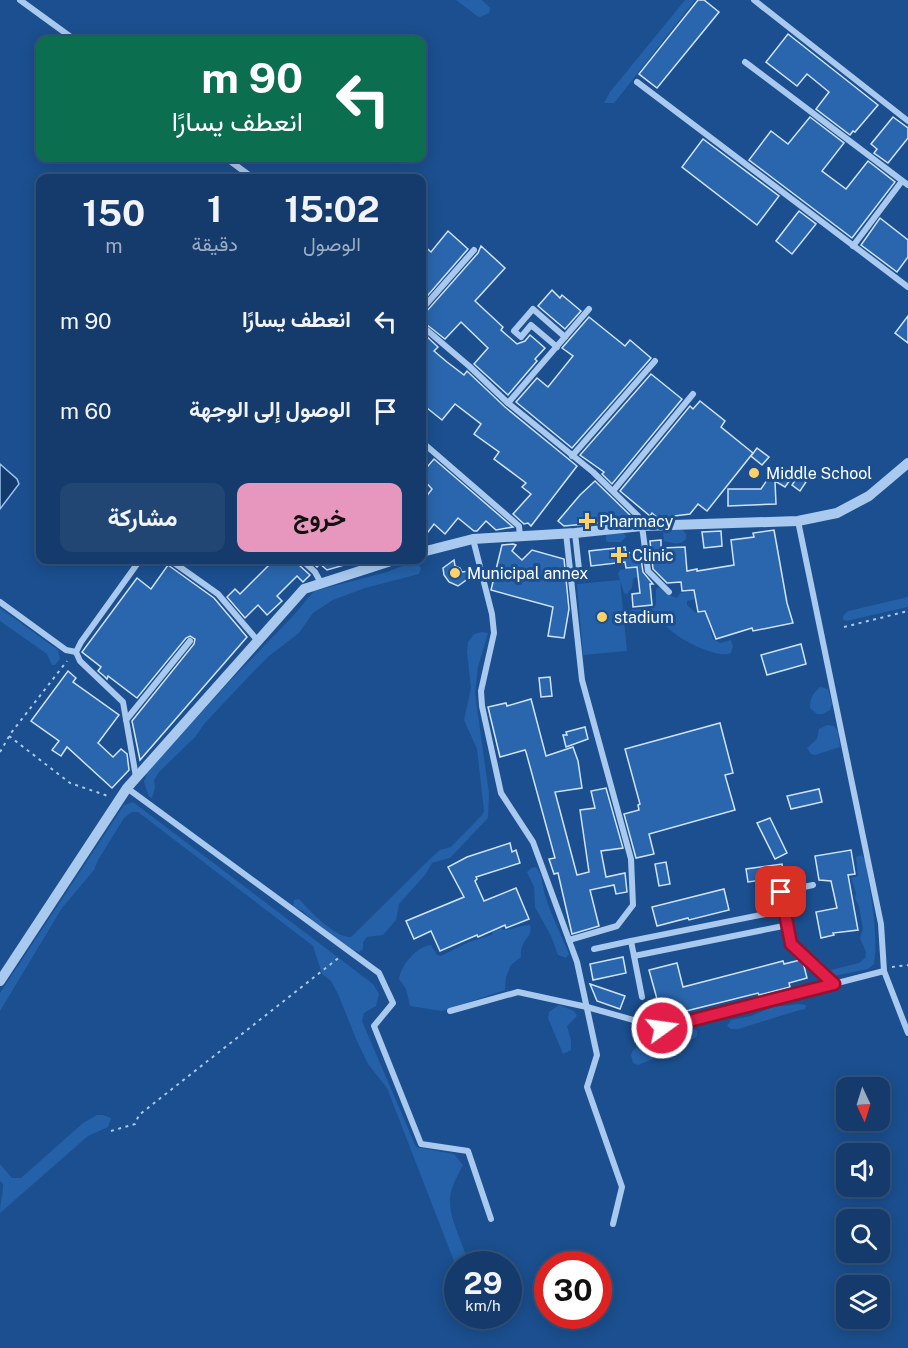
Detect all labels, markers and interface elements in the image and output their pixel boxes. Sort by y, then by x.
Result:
text: 90 m [201,53,303,102]
icon: left [324,60,402,138]
text: انعطف يسارًا [172,105,303,137]
text: 1 [207,188,222,230]
text: 15:02 [284,188,380,230]
text: 150 [82,192,145,234]
text: دقيقة [192,232,238,256]
text: الوصول [303,232,361,256]
text: m [105,234,122,258]
icon: left [369,305,402,338]
text: انعطف يسارًا [242,306,351,332]
text: 90 m [60,308,111,334]
icon: arrive [369,395,402,428]
text: الوصول إلى الوجهة [189,396,351,422]
text: 60 m [60,398,111,424]
place label: Middle School [766,464,872,483]
marker: Middle School [747,466,761,480]
button: مشاركة [60,483,225,552]
button: خروج [237,483,402,552]
place label: Pharmacy [599,512,674,531]
marker: Pharmacy [580,514,594,528]
marker: Clinic [610,546,628,564]
place label: Clinic [632,546,674,565]
place label: Municipal annex [467,564,588,583]
marker: Municipal annex [448,566,462,580]
place label: stadium [614,608,674,627]
marker: stadium [595,610,609,624]
pin [755,866,806,917]
icon: arrive [764,875,797,908]
position arrow [630,996,694,1060]
north arrow [836,1077,890,1131]
map controls [836,1077,890,1329]
button: sound [836,1143,890,1197]
button: search [836,1209,890,1263]
speed limit sign: 30 [534,1251,612,1329]
text: 29 [464,1265,502,1301]
button: layers [836,1275,890,1329]
text: km/h [465,1297,501,1314]

